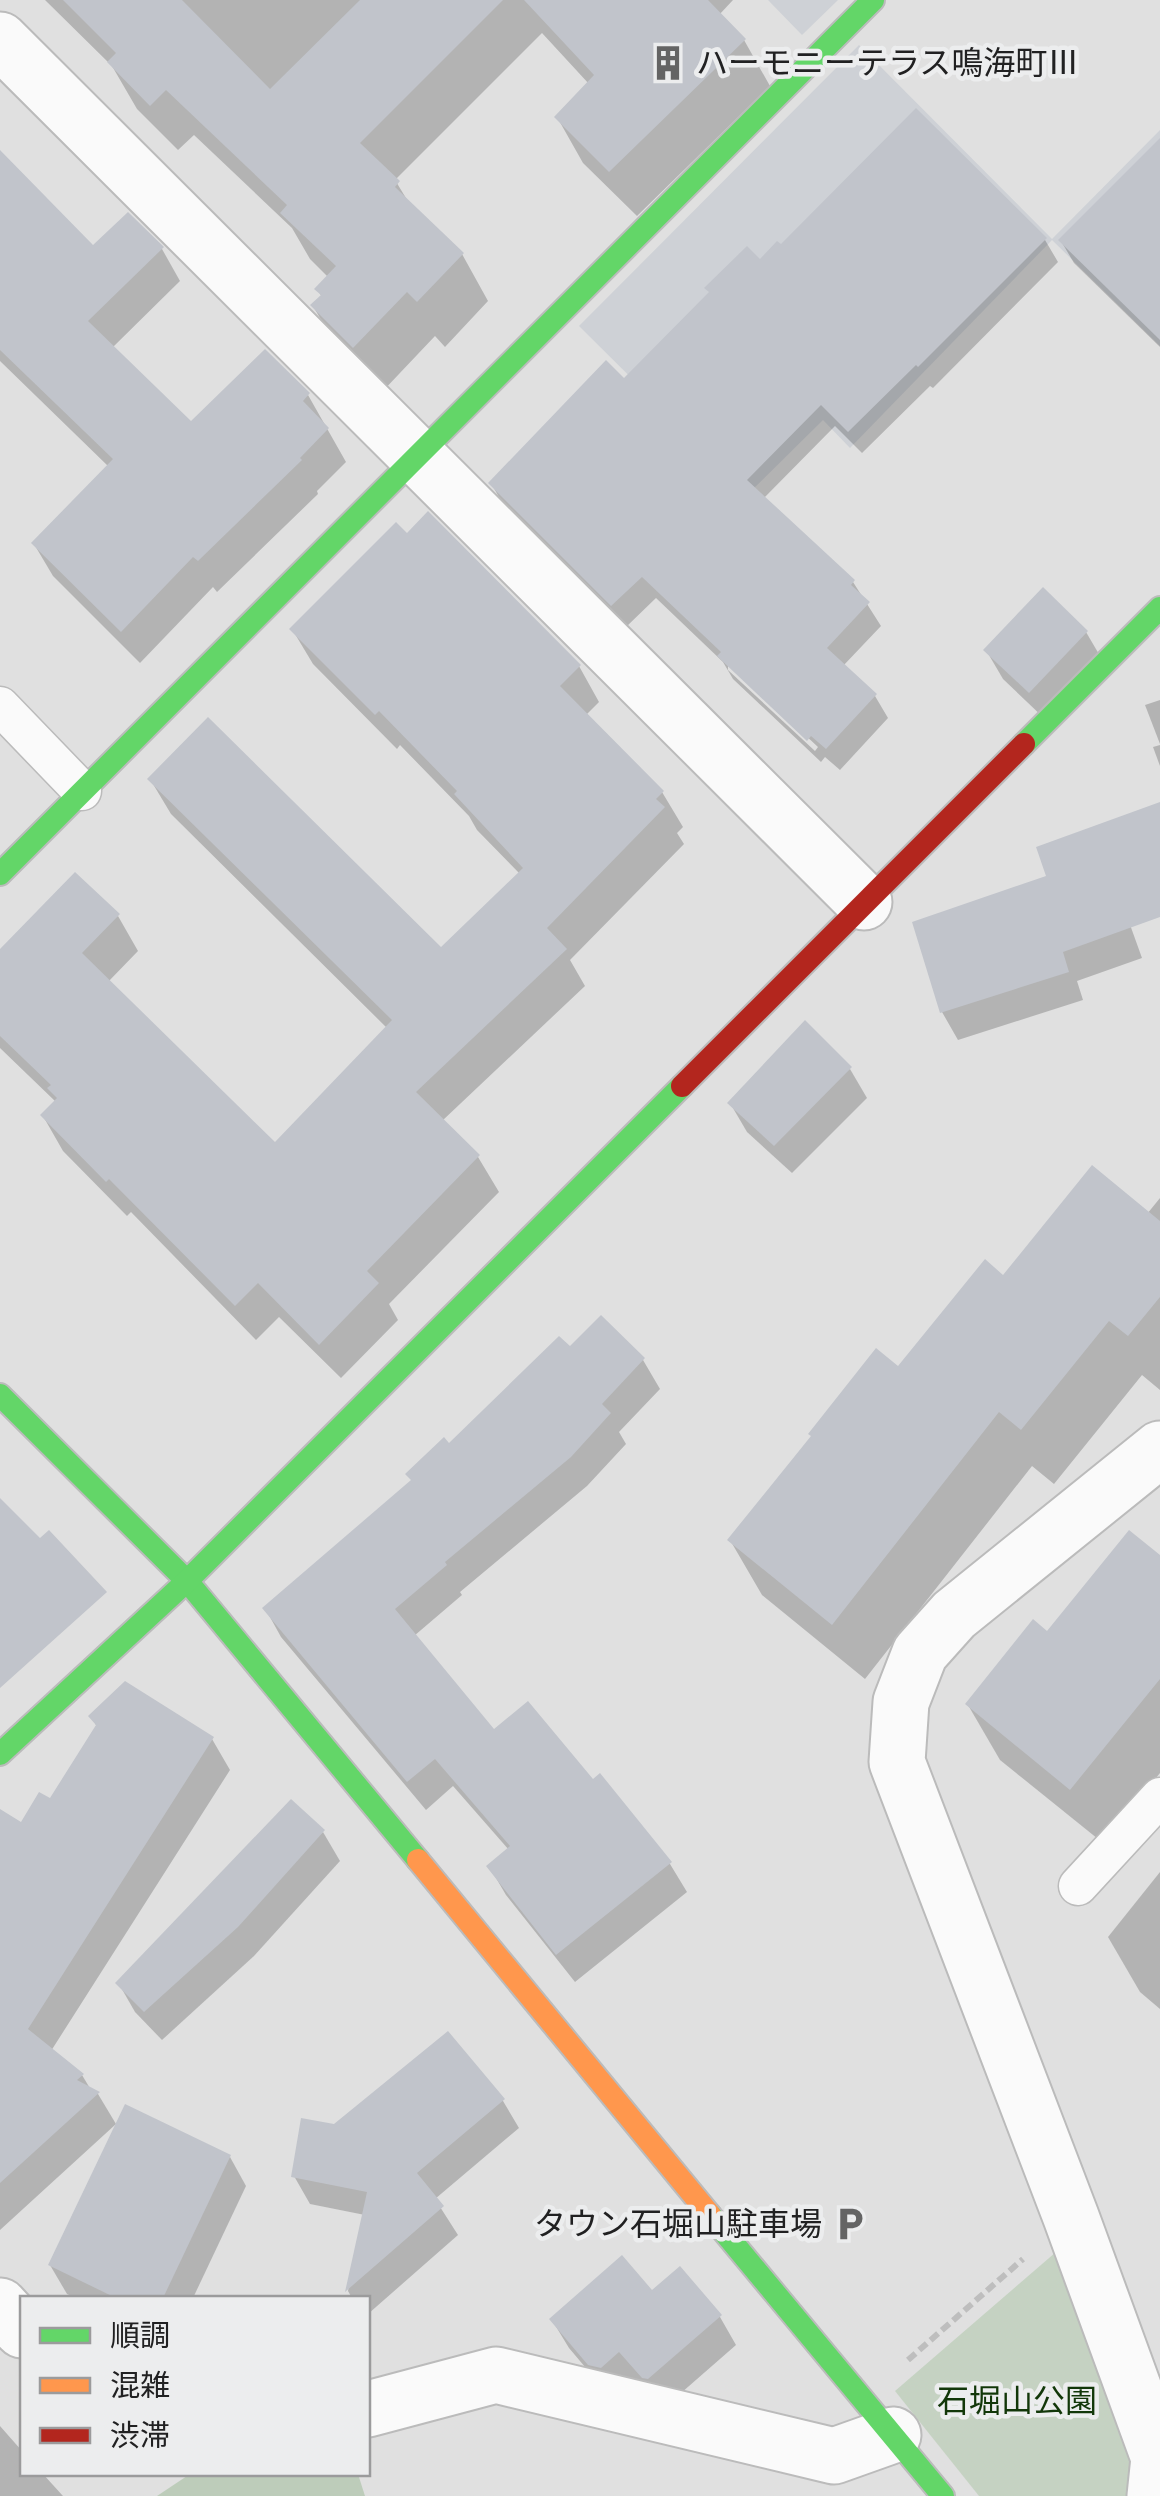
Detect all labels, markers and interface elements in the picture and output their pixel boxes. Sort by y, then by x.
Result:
building icon: ハーモニーテラス鳴海町Ⅲ [649,44,687,82]
place label: ハーモニーテラス鳴海町Ⅲ [696,44,1079,82]
place label: タウン石堀山駐車場 [534,2205,822,2243]
parking icon: タウン石堀山駐車場 [831,2205,869,2243]
legend [20,2296,370,2476]
text: 順調 [110,2318,170,2354]
text: 混雑 [110,2368,170,2404]
park label: 石堀山公園 [937,2382,1097,2420]
text: 渋滞 [110,2418,170,2454]

